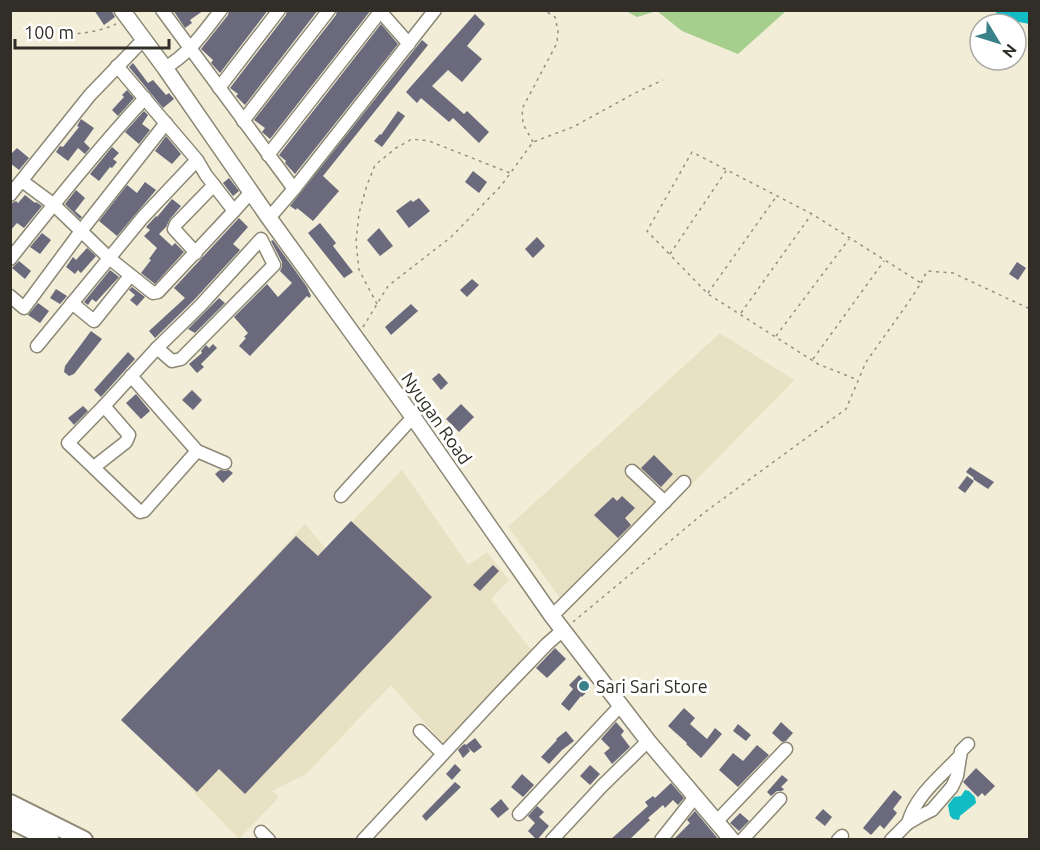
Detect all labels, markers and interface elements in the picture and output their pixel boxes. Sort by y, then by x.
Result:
scale bar [15,12,170,50]
north arrow [968,12,1028,72]
text: 100 m [24,22,74,42]
text: N [999,41,1021,61]
street label: Nyugan Road [398,368,476,468]
place label: Sari Sari Store [596,676,708,696]
marker: Sari Sari Store [577,679,591,693]

